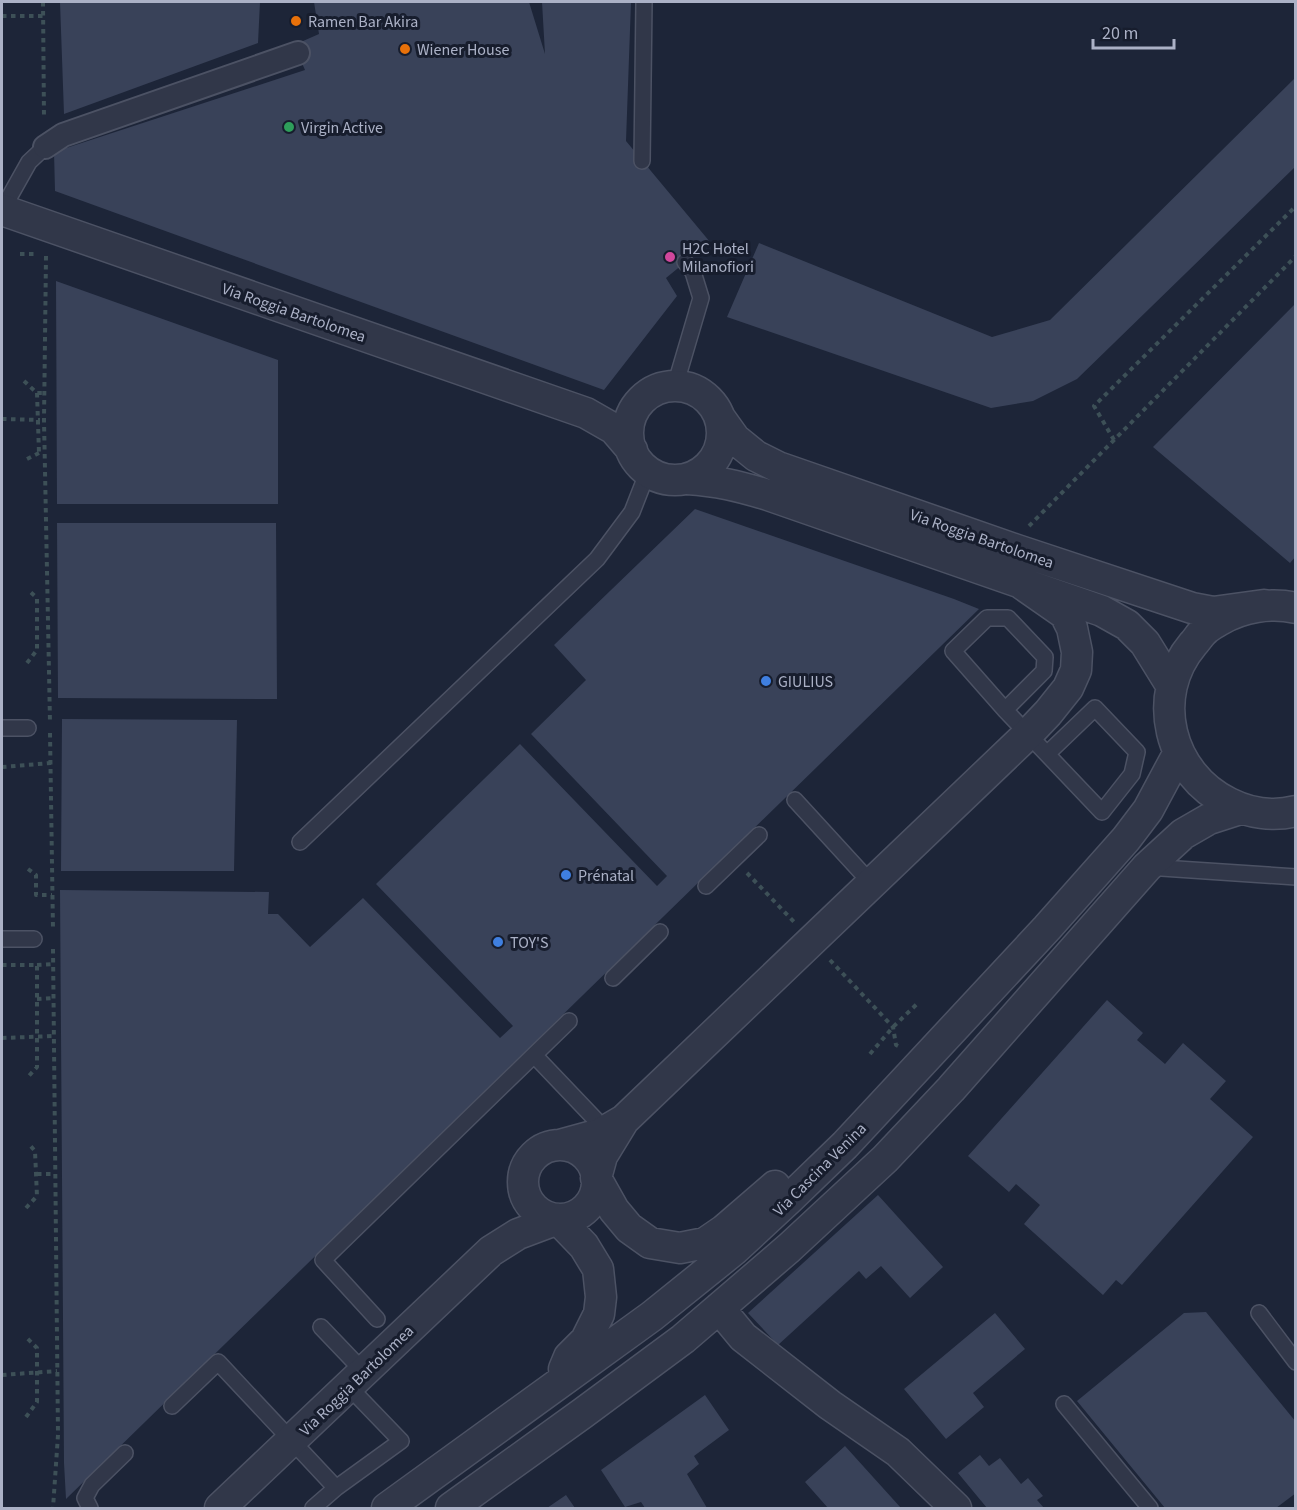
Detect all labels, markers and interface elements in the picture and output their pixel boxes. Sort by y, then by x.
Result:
place label: Ramen Bar Akira [308,11,418,33]
scale bar [1093,12,1174,50]
marker: Ramen Bar Akira [289,14,303,28]
text: 20 m [1102,21,1138,46]
place label: Wiener House [417,39,509,61]
marker: Wiener House [398,42,412,56]
place label: Virgin Active [301,117,383,139]
marker: Virgin Active [282,120,296,134]
place label: H2C Hotel Milanofiori [682,238,754,278]
marker: H2C Hotel Milanofiori [663,250,677,264]
street label: Via Roggia Bartolomea [219,278,369,348]
street label: Via Roggia Bartolomea [907,504,1057,574]
place label: GIULIUS [778,671,833,693]
marker: GIULIUS [759,674,773,688]
place label: Prénatal [578,865,634,887]
marker: Prénatal [559,868,573,882]
place label: TOY'S [510,932,549,954]
marker: TOY'S [491,935,505,949]
street label: Via Cascina Venina [768,1118,871,1221]
street label: Via Roggia Bartolomea [295,1320,419,1441]

